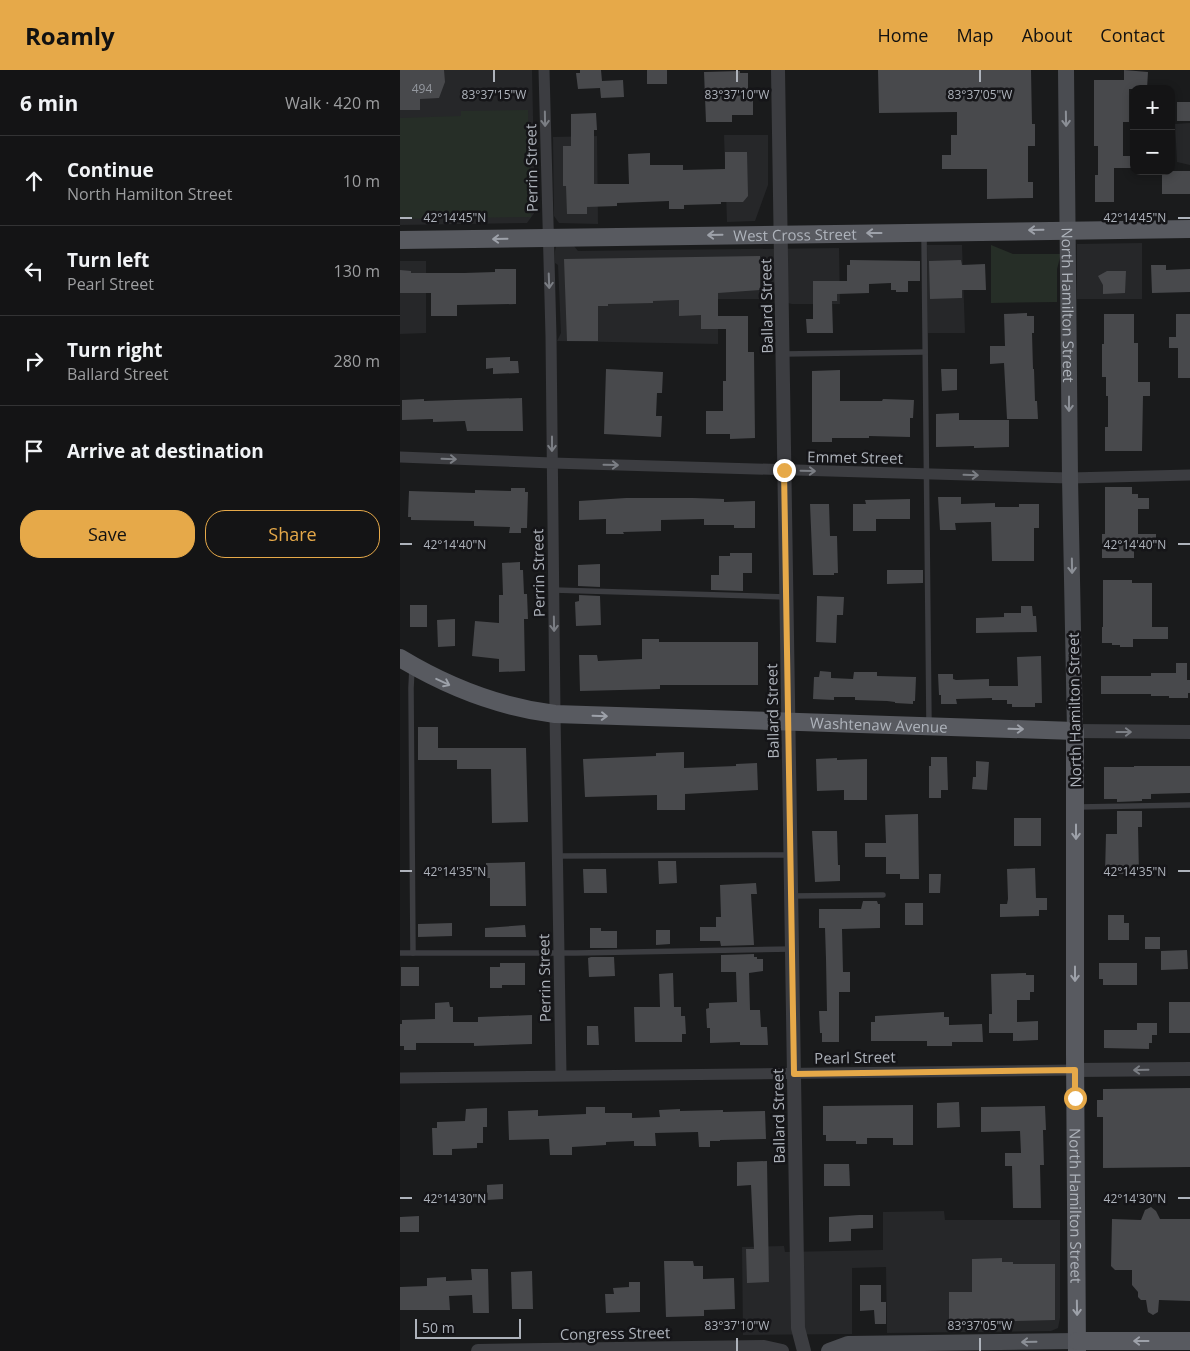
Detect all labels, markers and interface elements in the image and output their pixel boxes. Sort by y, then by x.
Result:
text: Roamly [25,19,115,52]
text: Home [878,23,928,47]
text: Map [956,23,994,47]
text: About [1022,23,1072,47]
text: Contact [1100,23,1165,47]
house number: 494 [412,80,432,97]
map controls [1130,85,1175,175]
button: + [1130,85,1175,130]
text: 83°37'15"W [462,86,526,103]
text: 83°37'10"W [705,86,769,103]
text: 83°37'05"W [948,86,1012,103]
text: 6 min [20,89,78,117]
text: Walk · 420 m [285,92,380,114]
one-way arrow [540,110,550,126]
one-way arrow [1061,110,1071,126]
street label: Perrin Street [520,124,542,212]
button: − [1130,130,1175,175]
text: Continue [67,157,154,183]
icon: ahead [20,167,48,195]
text: 10 m [343,170,380,192]
text: North Hamilton Street [67,183,232,205]
text: 42°14'45"N [424,209,486,226]
text: 42°14'45"N [1104,209,1166,226]
street label: West Cross Street [733,224,857,245]
one-way arrow [1029,226,1045,235]
street label: North Hamilton Street [1058,227,1079,383]
one-way arrow [866,229,882,238]
one-way arrow [707,230,723,240]
one-way arrow [492,234,508,244]
text: Turn left [67,247,149,273]
icon: left [20,257,48,285]
street label: Ballard Street [755,258,777,354]
text: 130 m [334,260,380,282]
one-way arrow [544,272,554,289]
text: Pearl Street [67,273,154,295]
text: Turn right [67,337,162,363]
icon: right [20,347,48,375]
text: 280 m [334,350,380,372]
text: Ballard Street [67,363,168,385]
one-way arrow [1064,395,1074,411]
one-way arrow [547,435,557,451]
icon: arrive [20,437,48,465]
text: Arrive at destination [67,438,264,464]
street label: Emmet Street [807,446,903,468]
one-way arrow [440,454,456,464]
route end [773,459,796,482]
one-way arrow [602,460,619,470]
one-way arrow [800,466,816,476]
one-way arrow [963,470,979,479]
button: Save [20,510,195,558]
button: Share [205,510,380,558]
street label: Perrin Street [527,529,549,617]
text: 42°14'40"N [424,536,486,553]
text: 42°14'40"N [1104,536,1166,553]
one-way arrow [1067,558,1076,574]
one-way arrow [549,615,559,631]
street label: North Hamilton Street [1063,632,1085,788]
street label: Ballard Street [761,663,783,759]
one-way arrow [435,677,450,687]
one-way arrow [592,711,608,721]
street label: Washtenaw Avenue [810,712,948,737]
one-way arrow [1008,724,1024,734]
one-way arrow [1116,727,1132,737]
one-way arrow [1071,824,1081,840]
text: 42°14'35"N [424,863,486,880]
text: 42°14'35"N [1104,863,1166,880]
street label: Perrin Street [533,934,555,1022]
one-way arrow [1070,966,1080,982]
street label: Pearl Street [814,1046,896,1068]
one-way arrow [1134,1065,1150,1074]
street label: Ballard Street [767,1068,789,1164]
route start [1064,1087,1087,1110]
street label: North Hamilton Street [1065,1128,1087,1283]
text: 42°14'30"N [424,1190,486,1207]
text: 42°14'30"N [1104,1190,1166,1207]
one-way arrow [1072,1300,1082,1316]
scale bar [415,1316,521,1339]
text: 83°37'10"W [705,1317,769,1334]
text: 83°37'05"W [948,1317,1012,1334]
text: 50 m [422,1318,455,1337]
street label: Congress Street [560,1322,670,1344]
one-way arrow [1133,1336,1150,1346]
one-way arrow [1021,1337,1037,1347]

